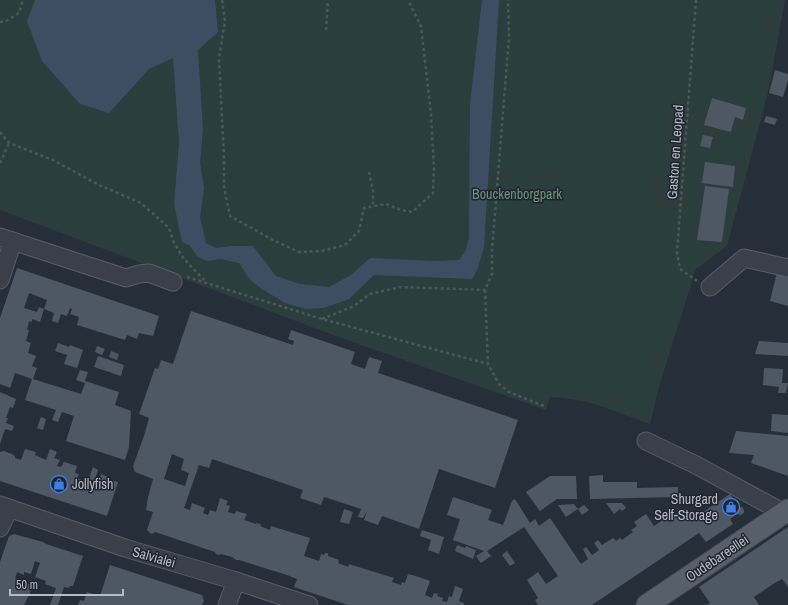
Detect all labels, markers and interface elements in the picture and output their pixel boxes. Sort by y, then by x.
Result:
street label: Gaston en Leopad [663,104,687,200]
park label: Bouckenborgpark [472,185,562,203]
shop icon: Jollyfish [49,474,69,494]
place label: Jollyfish [72,475,113,493]
place label: Shurgard Self-Storage [654,490,718,524]
shop icon: Shurgard Self-Storage [721,497,741,517]
street label: Oudebareellei [682,530,752,586]
street label: Salvialei [130,542,178,572]
scale bar [10,571,123,597]
text: 50 m [16,577,38,593]

